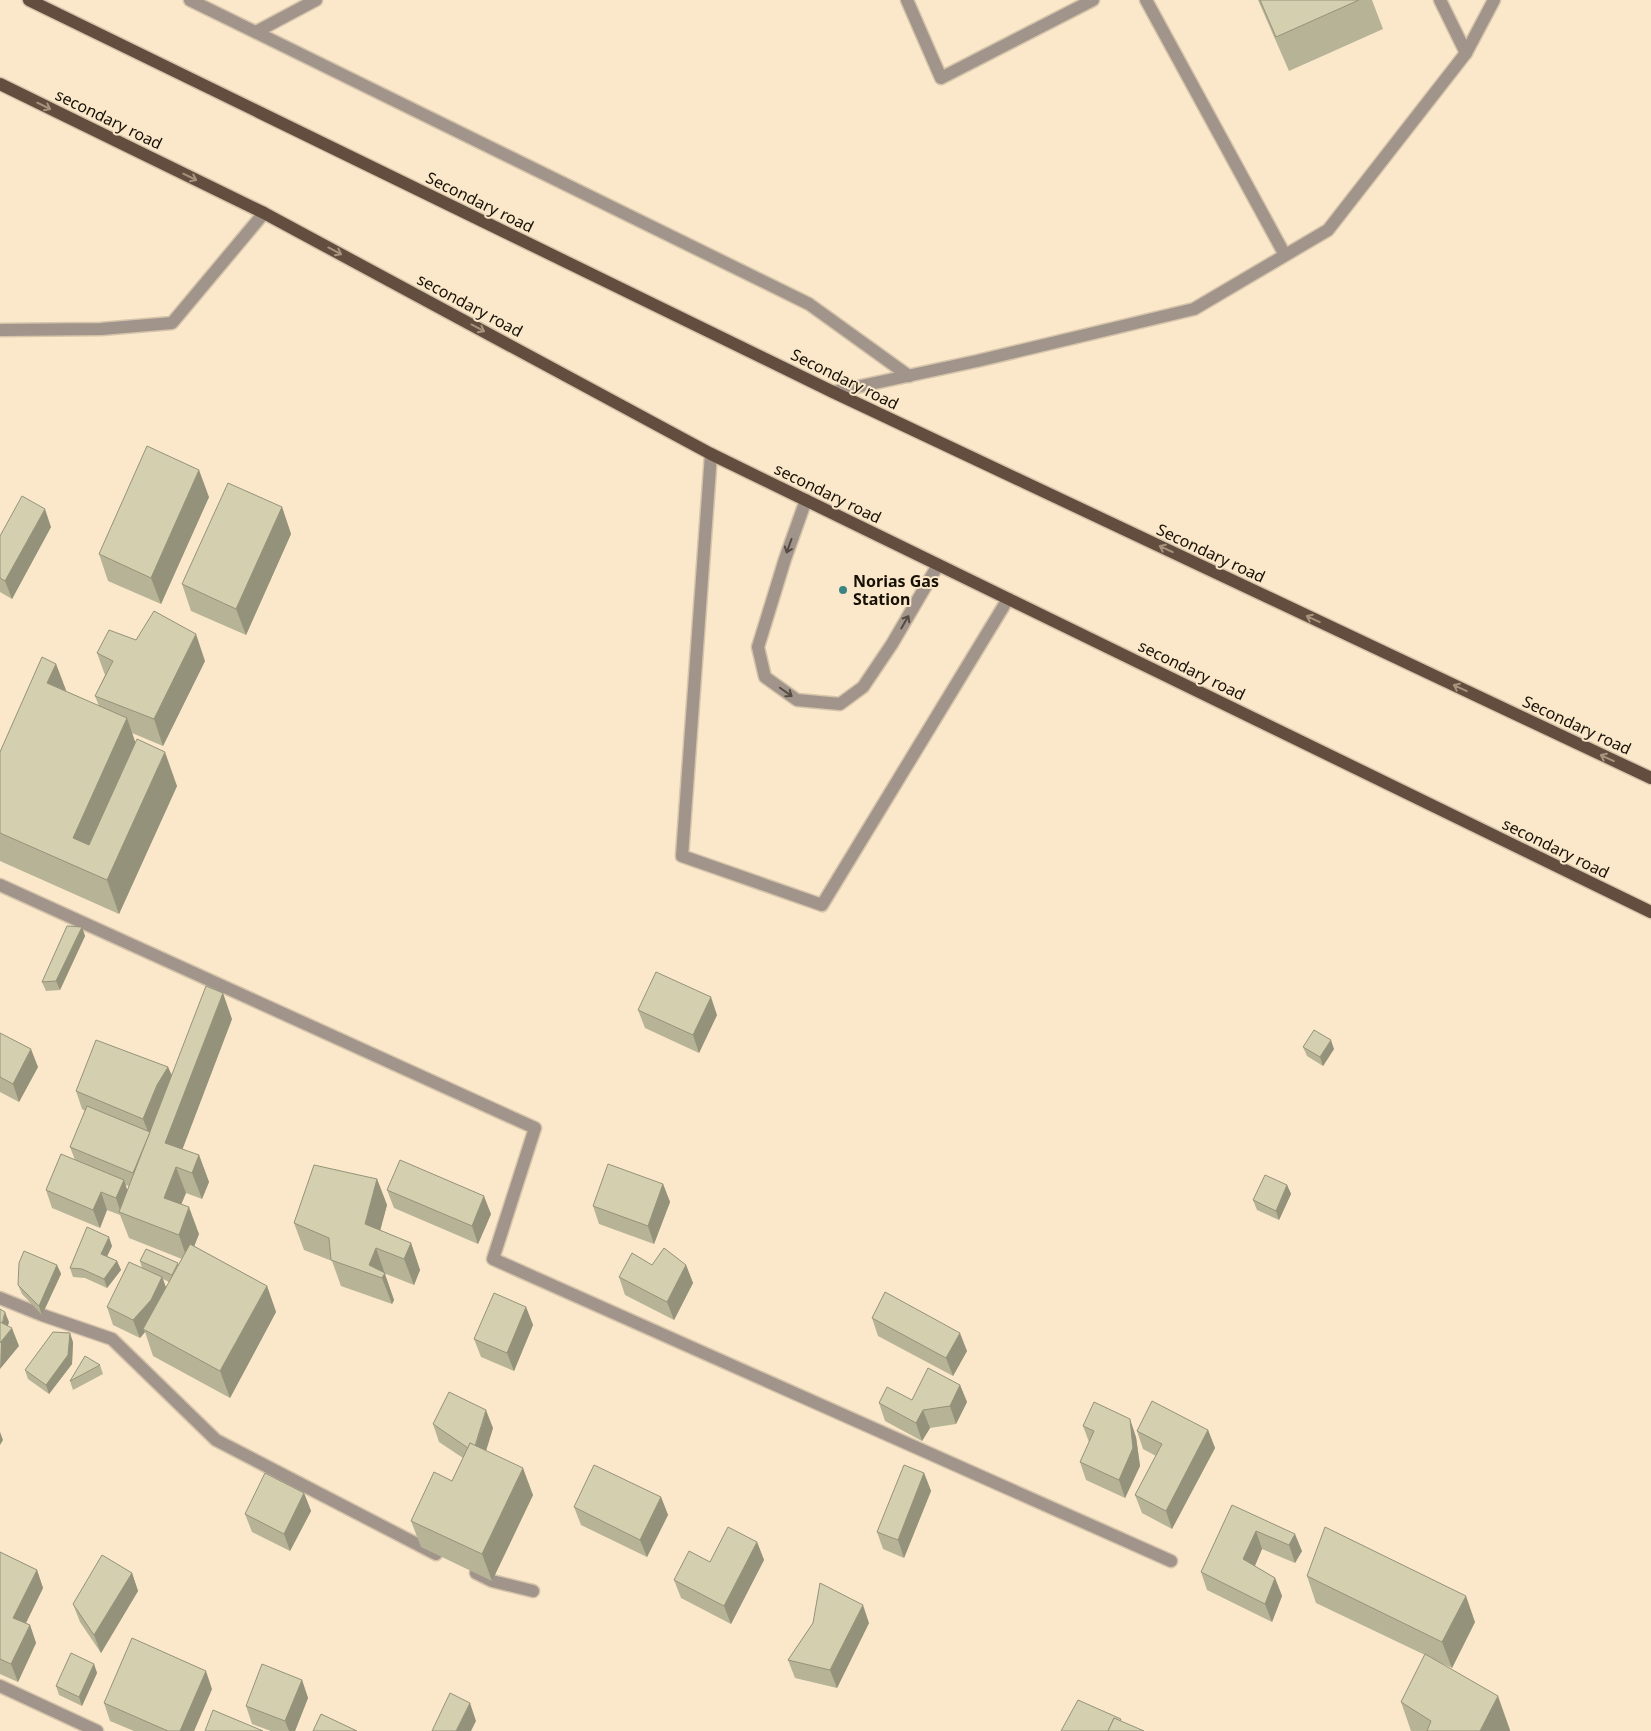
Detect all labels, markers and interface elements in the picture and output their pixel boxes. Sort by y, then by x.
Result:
street label: secondary road [52,84,166,154]
one-way arrow [36,102,51,111]
street label: Secondary road [422,166,538,238]
one-way arrow [182,172,197,182]
one-way arrow [327,246,342,256]
street label: secondary road [413,268,527,342]
one-way arrow [470,323,485,333]
street label: Secondary road [787,343,903,415]
street label: secondary road [771,458,885,528]
street label: Secondary road [1153,518,1269,588]
one-way arrow [784,538,793,553]
one-way arrow [1159,544,1174,554]
place label: Norias Gas Station [853,570,939,610]
marker: Norias Gas Station [837,584,849,596]
one-way arrow [1306,614,1321,623]
one-way arrow [900,616,910,630]
street label: secondary road [1135,635,1249,705]
one-way arrow [1453,683,1468,692]
one-way arrow [779,687,793,697]
street label: Secondary road [1519,690,1635,760]
one-way arrow [1600,752,1615,762]
street label: secondary road [1499,813,1613,883]

